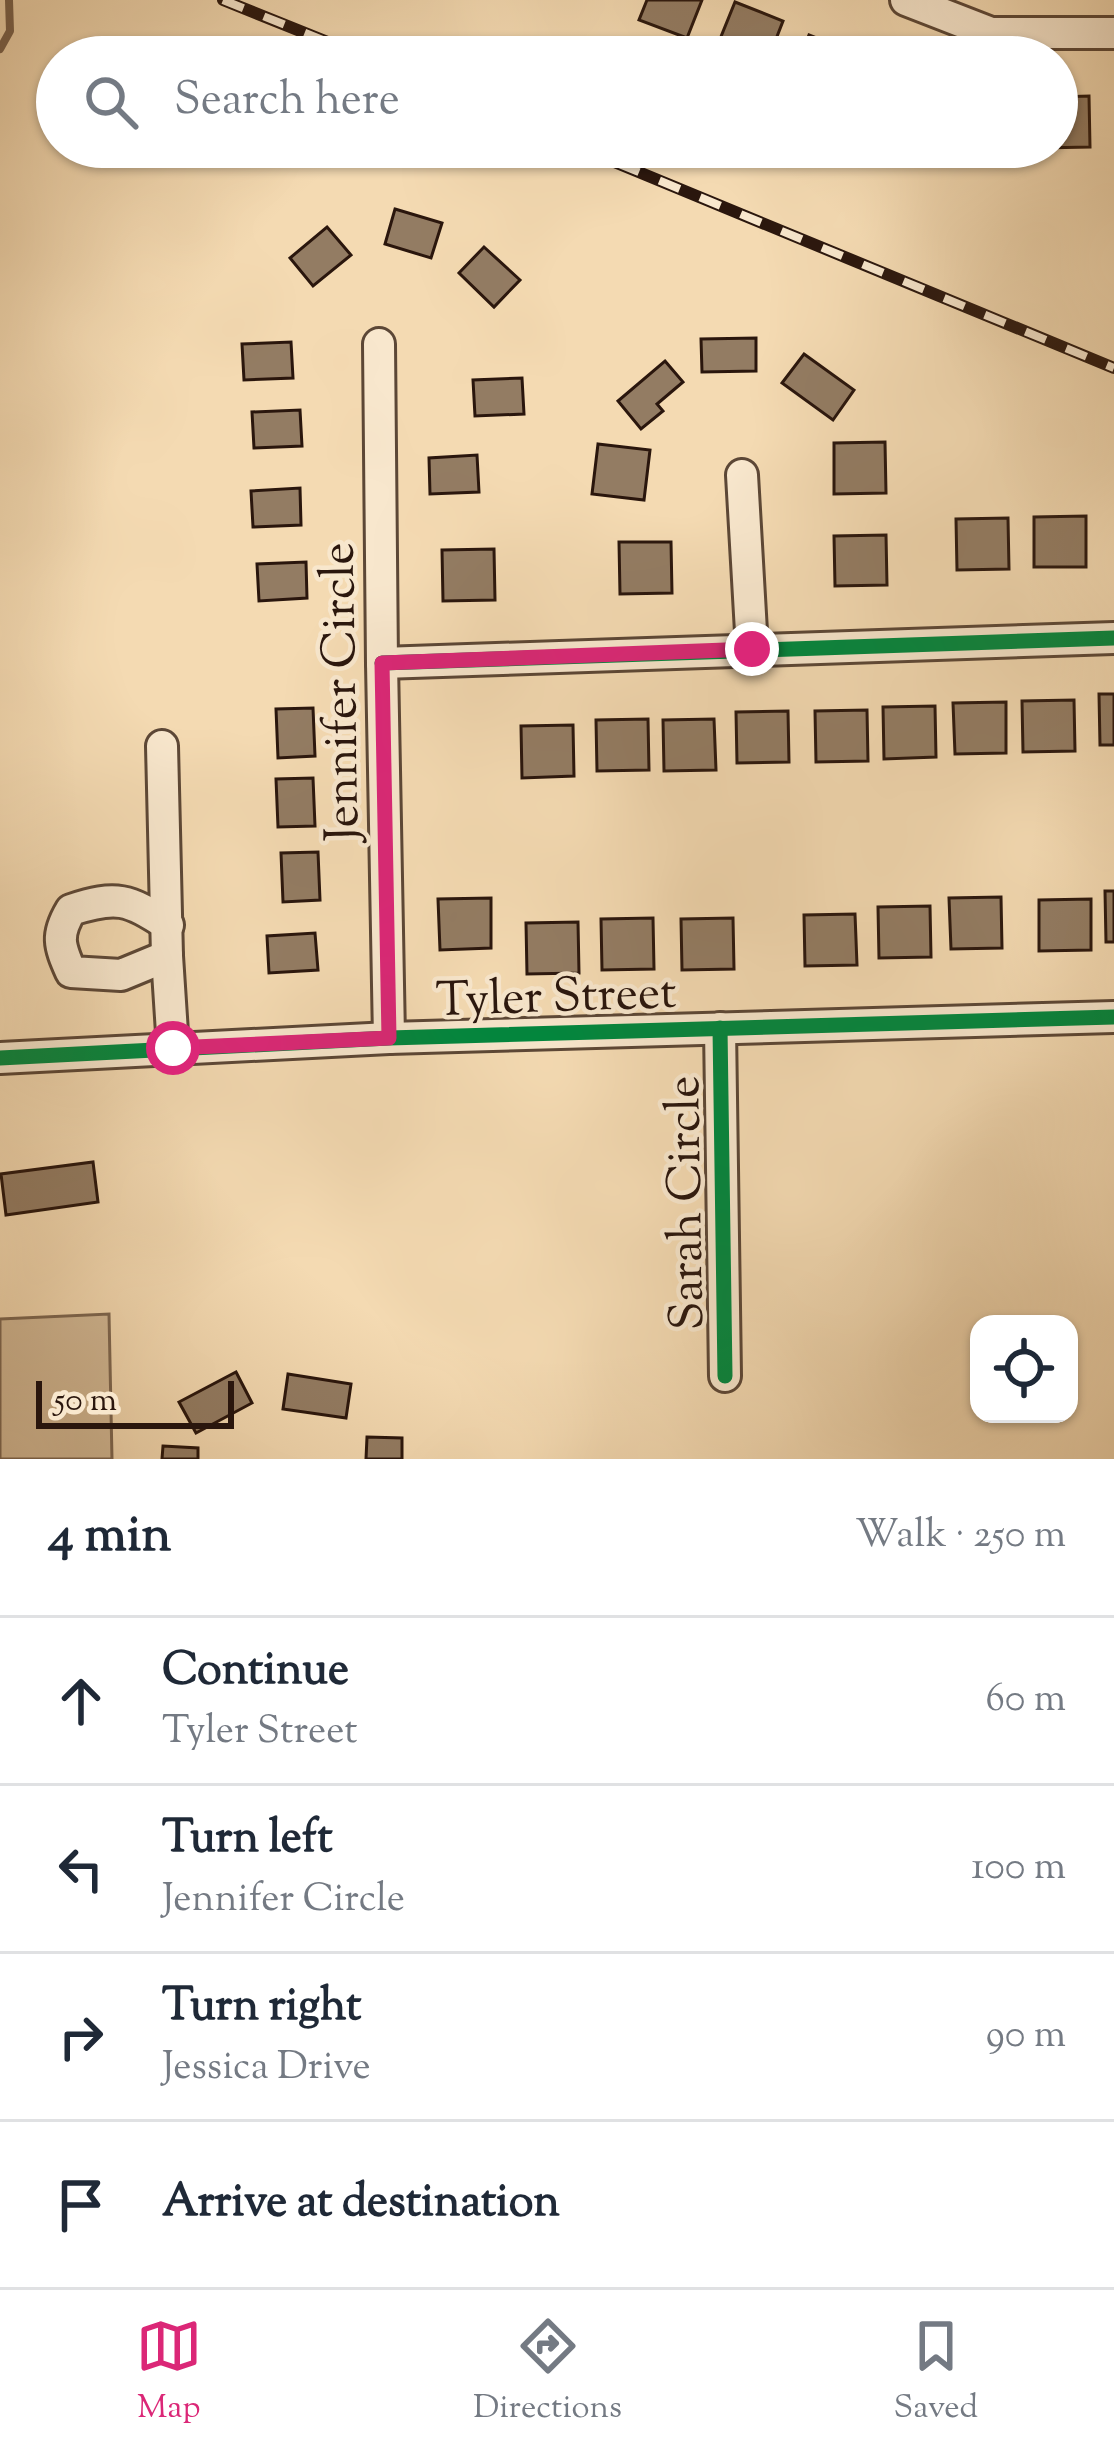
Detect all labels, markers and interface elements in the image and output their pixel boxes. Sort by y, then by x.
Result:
search box [36,36,1078,168]
icon: search [78,69,144,135]
text: Search here [174,70,400,135]
street label: Jennifer Circle [306,542,381,845]
route end [725,622,779,676]
street label: Tyler Street [435,961,678,1038]
route start [146,1021,200,1075]
street label: Sarah Circle [652,1075,725,1331]
map controls [970,1315,1078,1423]
button: locate [970,1315,1078,1423]
scale bar [36,1375,234,1428]
text: 50 m [54,1378,117,1426]
text: 4 min [48,1501,171,1574]
text: Walk · 250 m [855,1509,1066,1565]
text: Continue [162,1640,349,1705]
icon: ahead [48,1668,114,1734]
text: 60 m [985,1673,1066,1729]
text: Tyler Street [162,1705,358,1761]
text: Turn left [162,1808,333,1873]
icon: left [48,1836,114,1902]
text: 100 m [971,1841,1066,1897]
text: Jennifer Circle [162,1873,405,1929]
text: Turn right [162,1976,361,2041]
icon: right [48,2004,114,2070]
text: 90 m [986,2009,1066,2065]
text: Jessica Drive [162,2041,371,2097]
icon: arrive [48,2172,114,2238]
text: Arrive at destination [162,2172,560,2237]
tab: Map [136,2313,202,2433]
tab: Directions [473,2313,622,2433]
tab: Saved [894,2313,978,2433]

